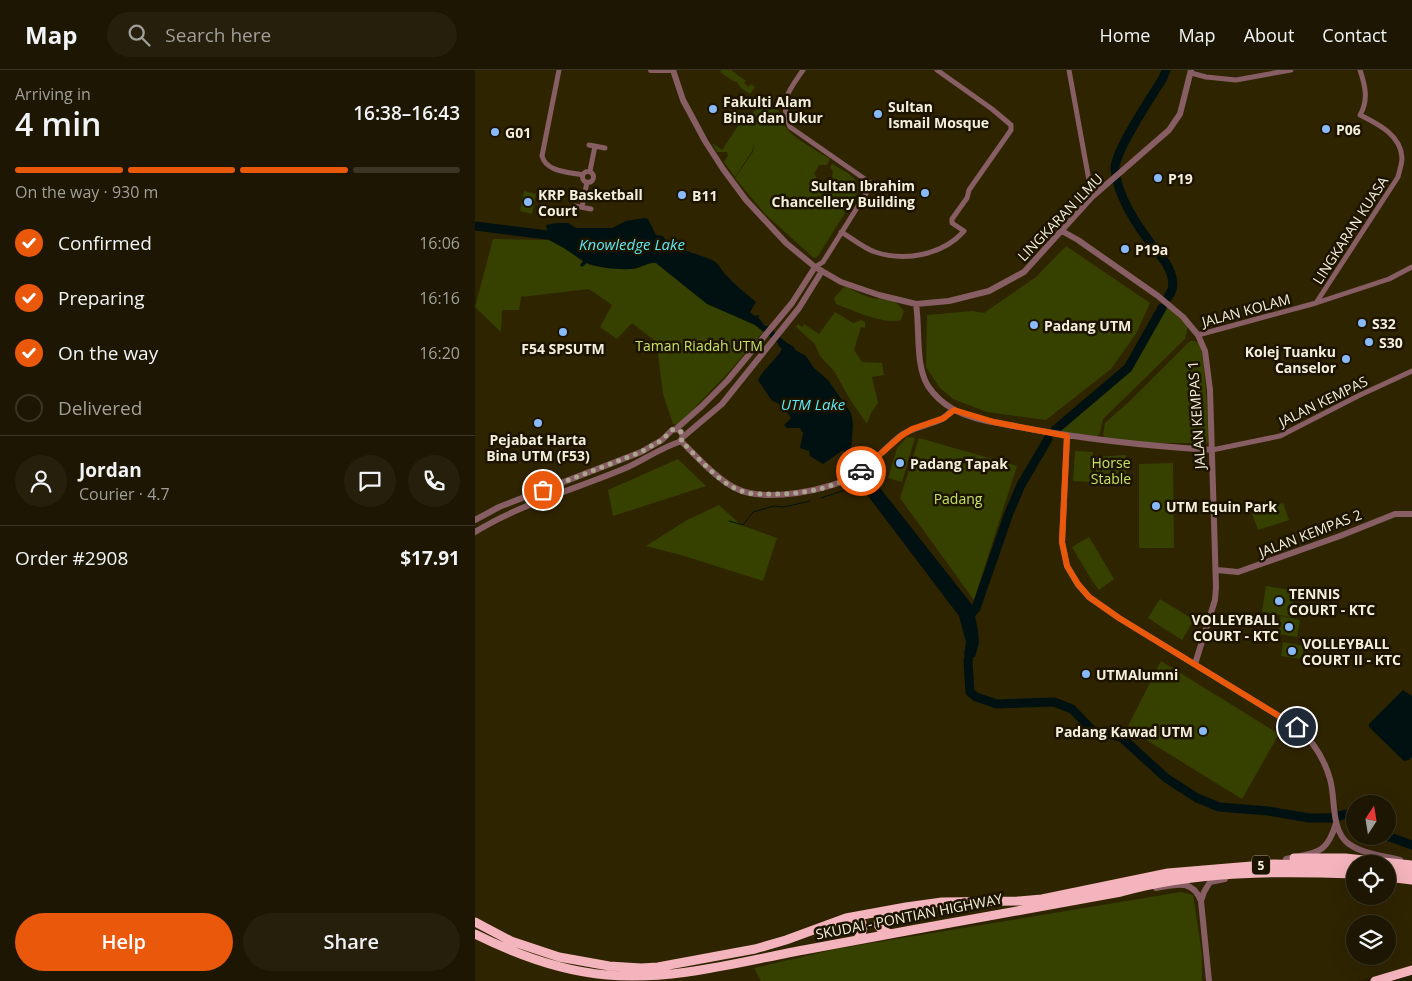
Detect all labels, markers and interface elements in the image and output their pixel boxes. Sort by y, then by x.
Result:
search box [107,12,457,57]
text: Map [25,18,77,51]
icon: search [125,21,153,49]
text: Search here [165,22,271,48]
text: Home [1100,23,1150,47]
text: Map [1178,23,1216,47]
text: About [1244,23,1294,47]
text: Contact [1322,23,1387,47]
text: Arriving in [15,83,91,105]
place label: Fakulti Alam Bina dan Ukur [723,92,824,127]
place label: Sultan Ismail Mosque [888,97,989,132]
text: 16:38–16:43 [353,100,460,126]
text: 4 min [15,102,101,145]
marker: Fakulti Alam Bina dan Ukur [707,103,719,115]
marker: Sultan Ismail Mosque [872,108,884,120]
place label: P06 [1336,120,1361,139]
place label: G01 [505,123,531,142]
marker: P06 [1320,123,1332,135]
marker: G01 [489,126,501,138]
street label: LINGKARAN ILMU [1013,169,1107,265]
place label: P19 [1168,169,1193,188]
marker: P19 [1152,172,1164,184]
street label: LINGKARAN KUASA [1308,172,1392,288]
place label: Sultan Ibrahim Chancellery Building [772,176,915,211]
text: On the way · 930 m [15,181,158,203]
place label: KRP Basketball Court [538,185,643,220]
place label: B11 [692,186,717,205]
marker: Sultan Ibrahim Chancellery Building [919,187,931,199]
marker: B11 [676,189,688,201]
marker: KRP Basketball Court [522,196,534,208]
icon: check [15,229,43,257]
text: Confirmed [58,230,152,256]
text: 16:06 [419,232,460,254]
water label: Knowledge Lake [579,234,685,254]
place label: P19a [1135,240,1168,259]
marker: P19a [1119,243,1131,255]
icon: check [15,284,43,312]
text: Preparing [58,285,145,311]
text: 16:16 [419,287,460,309]
street label: JALAN KOLAM [1198,289,1292,331]
place label: S32 [1372,314,1396,333]
place label: Padang UTM [1044,316,1131,335]
marker: S32 [1356,317,1368,329]
marker: Padang UTM [1028,319,1040,331]
marker: F54 SPSUTM [557,326,569,338]
place label: S30 [1379,333,1403,352]
park label: Taman Riadah UTM [635,336,763,355]
marker: S30 [1363,336,1375,348]
icon: check [15,339,43,367]
place label: F54 SPSUTM [521,339,605,358]
text: On the way [58,340,158,366]
text: 16:20 [419,342,460,364]
place label: Kolej Tuanku Canselor [1245,342,1337,377]
marker: Kolej Tuanku Canselor [1340,353,1352,365]
street label: JALAN KEMPAS 1 [1183,360,1209,472]
street label: JALAN KEMPAS [1274,371,1371,432]
water label: UTM Lake [781,394,846,414]
text: Delivered [58,395,142,421]
marker: Pejabat Harta Bina UTM (F53) [532,417,544,429]
place label: Pejabat Harta Bina UTM (F53) [486,430,590,465]
courier [836,446,886,496]
park label: Horse Stable [1091,453,1131,488]
place label: Padang Tapak [910,454,1008,473]
button: person [15,455,67,507]
button: chat [344,455,396,507]
button: phone [408,455,460,507]
text: Jordan [79,457,142,483]
icon: car [847,457,875,485]
marker: Padang Tapak [894,457,906,469]
pin [522,469,564,511]
icon: bag [529,476,557,504]
text: Courier · 4.7 [79,483,170,505]
park label: Padang [934,489,983,508]
place label: UTM Equin Park [1166,497,1277,516]
marker: UTM Equin Park [1150,500,1162,512]
street label: JALAN KEMPAS 2 [1254,505,1364,562]
text: Order #2908 [15,545,128,571]
text: $17.91 [400,545,460,571]
place label: TENNIS COURT - KTC [1289,584,1375,619]
marker: TENNIS COURT - KTC [1273,595,1285,607]
place label: VOLLEYBALL COURT - KTC [1191,610,1279,645]
marker: VOLLEYBALL COURT - KTC [1283,621,1295,633]
place label: VOLLEYBALL COURT II - KTC [1302,634,1401,669]
marker: VOLLEYBALL COURT II - KTC [1286,645,1298,657]
place label: UTMAlumni [1096,665,1178,684]
marker: UTMAlumni [1080,668,1092,680]
pin [1276,706,1318,748]
icon: home [1283,713,1311,741]
place label: Padang Kawad UTM [1055,722,1193,741]
marker: Padang Kawad UTM [1197,725,1209,737]
north arrow [1346,795,1396,845]
map controls [1346,795,1396,965]
button: locate [1346,855,1396,905]
road number: 5 [1252,856,1270,874]
street label: SKUDAI - PONTIAN HIGHWAY [814,889,1004,943]
button: Help [15,913,233,971]
button: Share [243,913,460,971]
button: layers [1346,915,1396,965]

